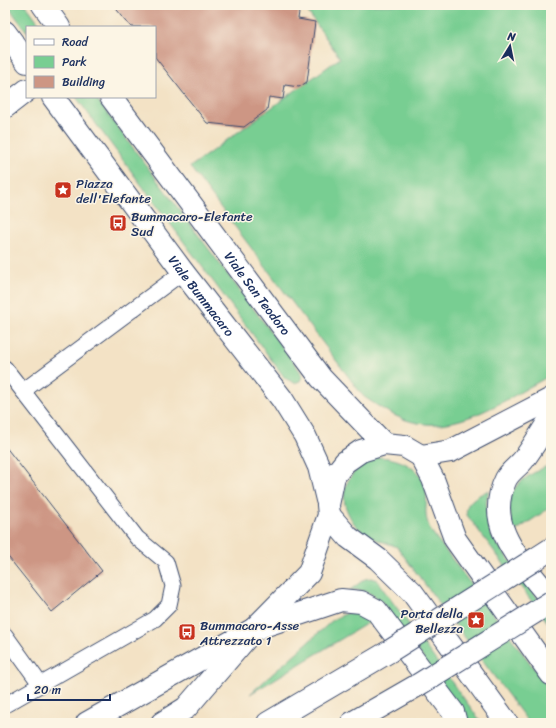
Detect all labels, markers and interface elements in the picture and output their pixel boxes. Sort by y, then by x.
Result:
legend [26,26,156,98]
north arrow [490,26,530,66]
text: N [505,26,517,47]
text: Road [62,31,89,53]
text: Park [62,51,87,73]
text: Building [62,71,105,93]
place label: Piazza dell'Elefante [76,172,151,210]
place icon: Piazza dell'Elefante [53,180,73,200]
place label: Bummacaro-Elefante Sud [131,205,253,243]
bus stop icon: Bummacaro-Elefante Sud [108,213,128,233]
street label: Viale San Teodoro [218,246,297,341]
street label: Viale Bummacaro [162,250,241,342]
place label: Porta della Bellezza [401,602,463,640]
place icon: Porta della Bellezza [466,610,486,630]
place label: Bummacaro-Asse Attrezzato 1 [199,614,299,652]
bus stop icon: Bummacaro-Asse Attrezzato 1 [177,622,197,642]
scale bar [28,676,110,702]
text: 20 m [34,679,61,701]

